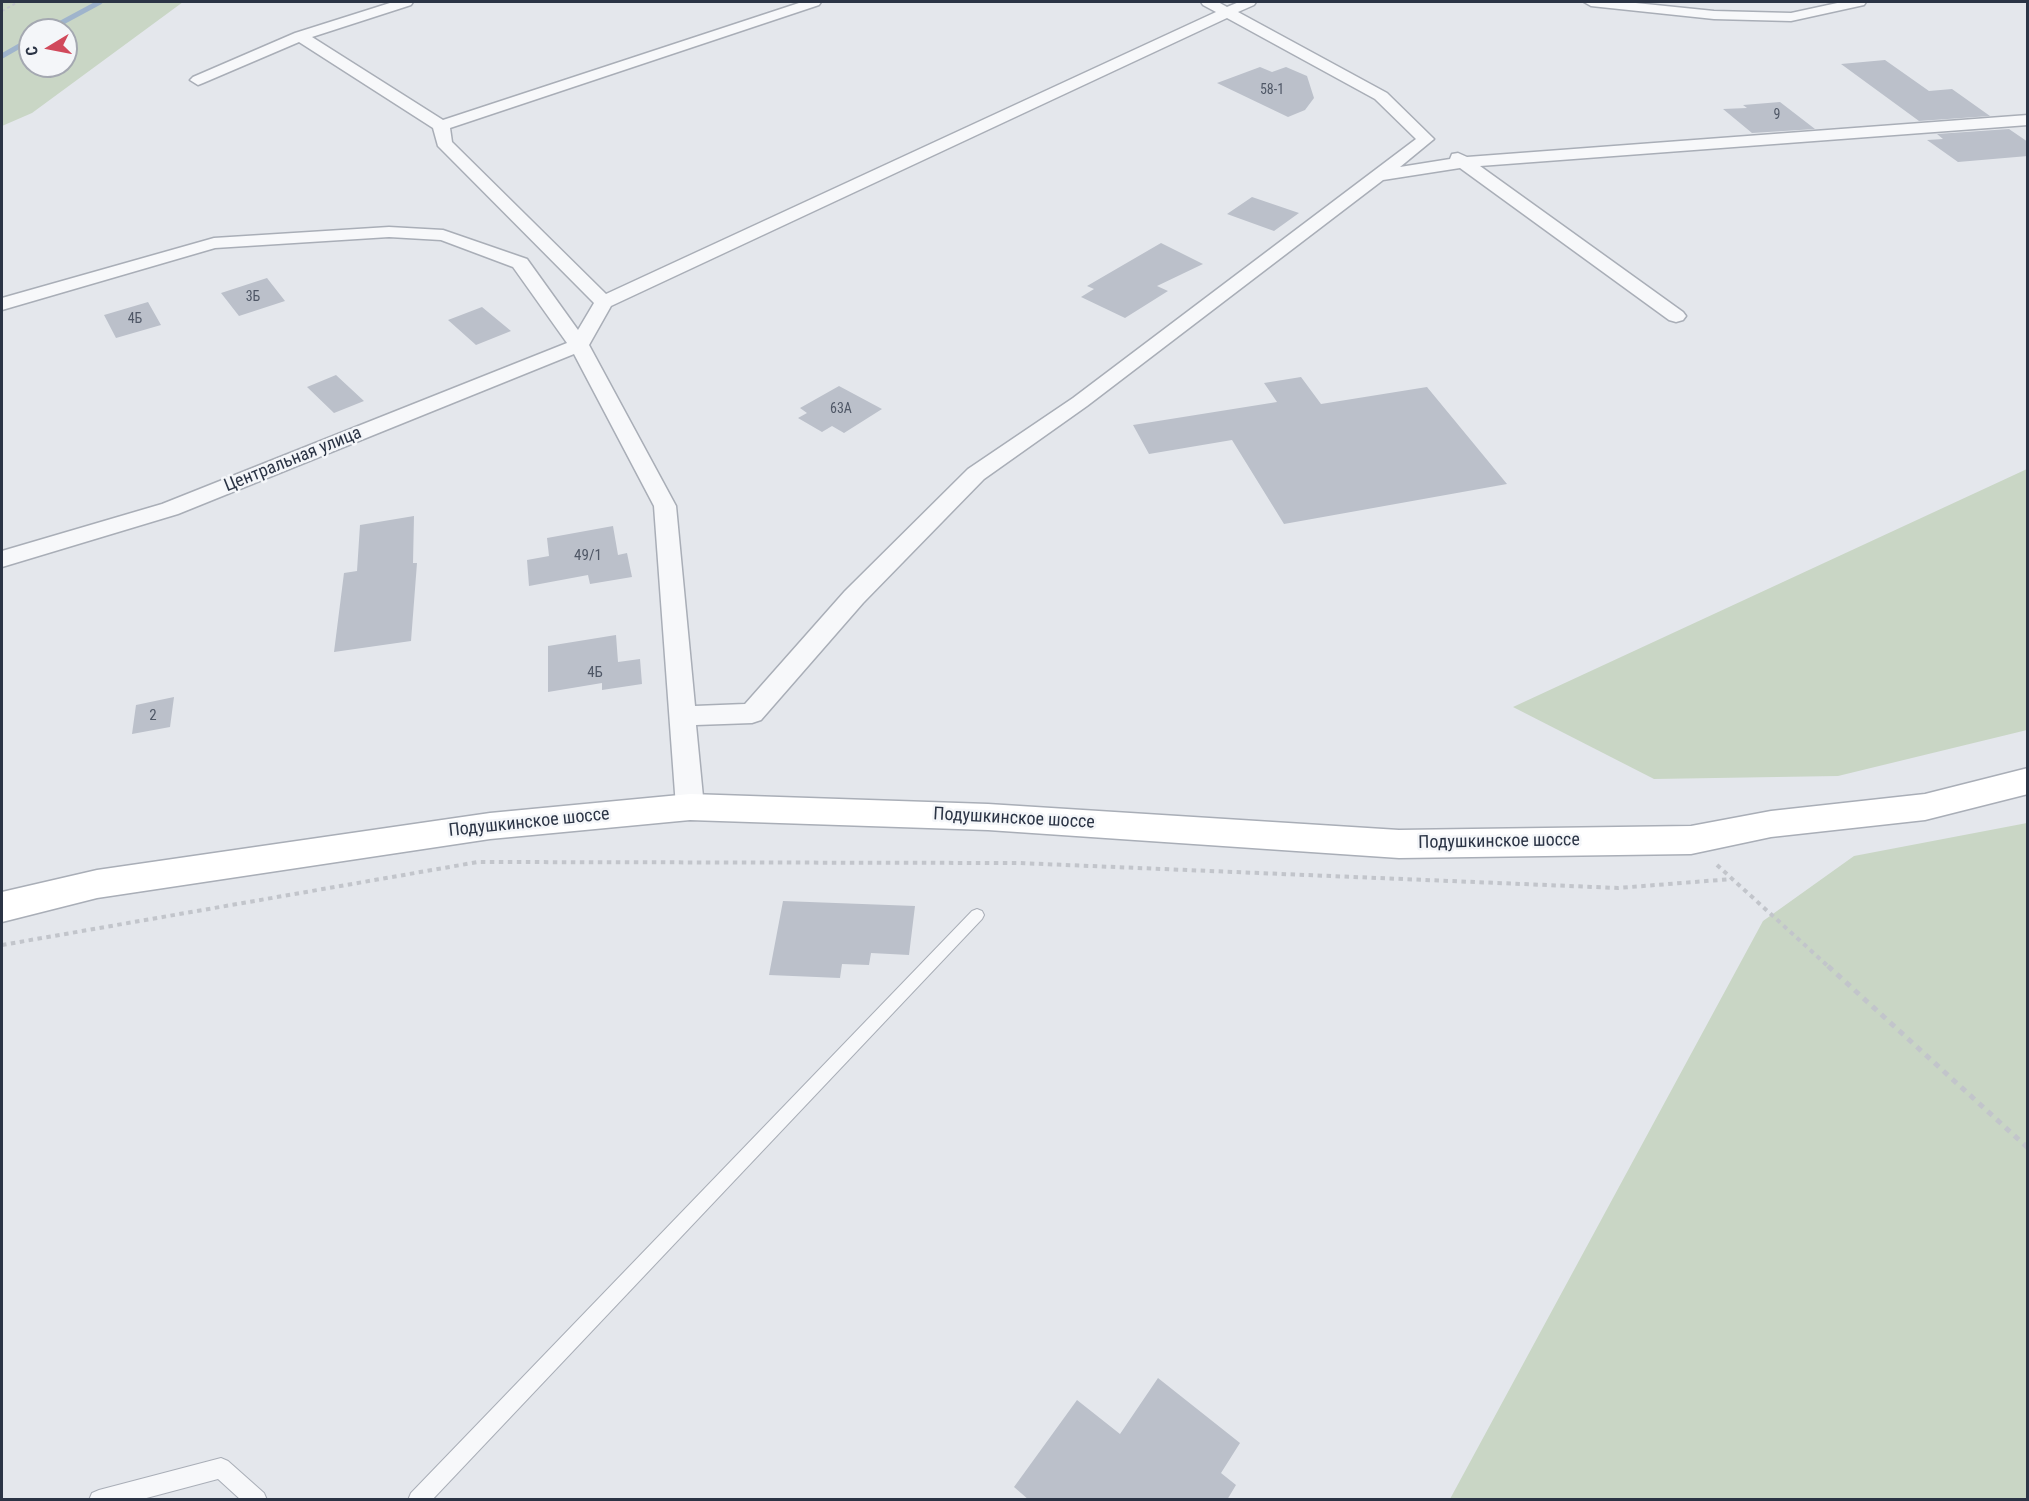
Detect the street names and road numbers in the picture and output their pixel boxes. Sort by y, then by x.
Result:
street label: Центральная улица [221,423,365,497]
street label: Подушкинское шоссе [448,804,610,842]
street label: Подушкинское шоссе [933,804,1095,834]
street label: Подушкинское шоссе [1418,830,1580,854]

